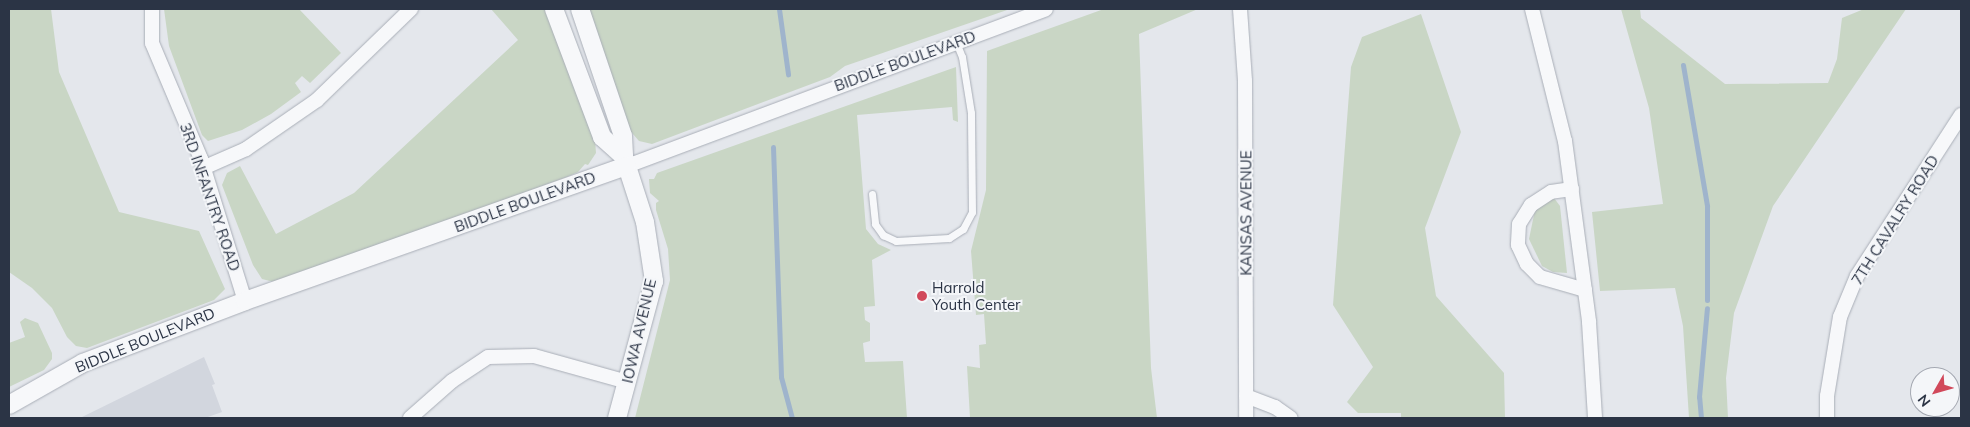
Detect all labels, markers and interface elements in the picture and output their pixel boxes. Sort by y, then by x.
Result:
street label: BIDDLE BOULEVARD [832,27,978,95]
street label: 3RD INFANTRY ROAD [176,120,244,274]
street label: KANSAS AVENUE [1237,150,1255,276]
street label: 7TH CAVALRY ROAD [1848,152,1942,288]
street label: BIDDLE BOULEVARD [452,168,598,236]
street label: IOWA AVENUE [618,277,660,385]
place label: Harrold Youth Center [932,278,1021,313]
marker: Harrold Youth Center [916,290,928,302]
street label: BIDDLE BOULEVARD [72,304,218,376]
north arrow [1910,367,1960,417]
text: N [1914,391,1934,410]

